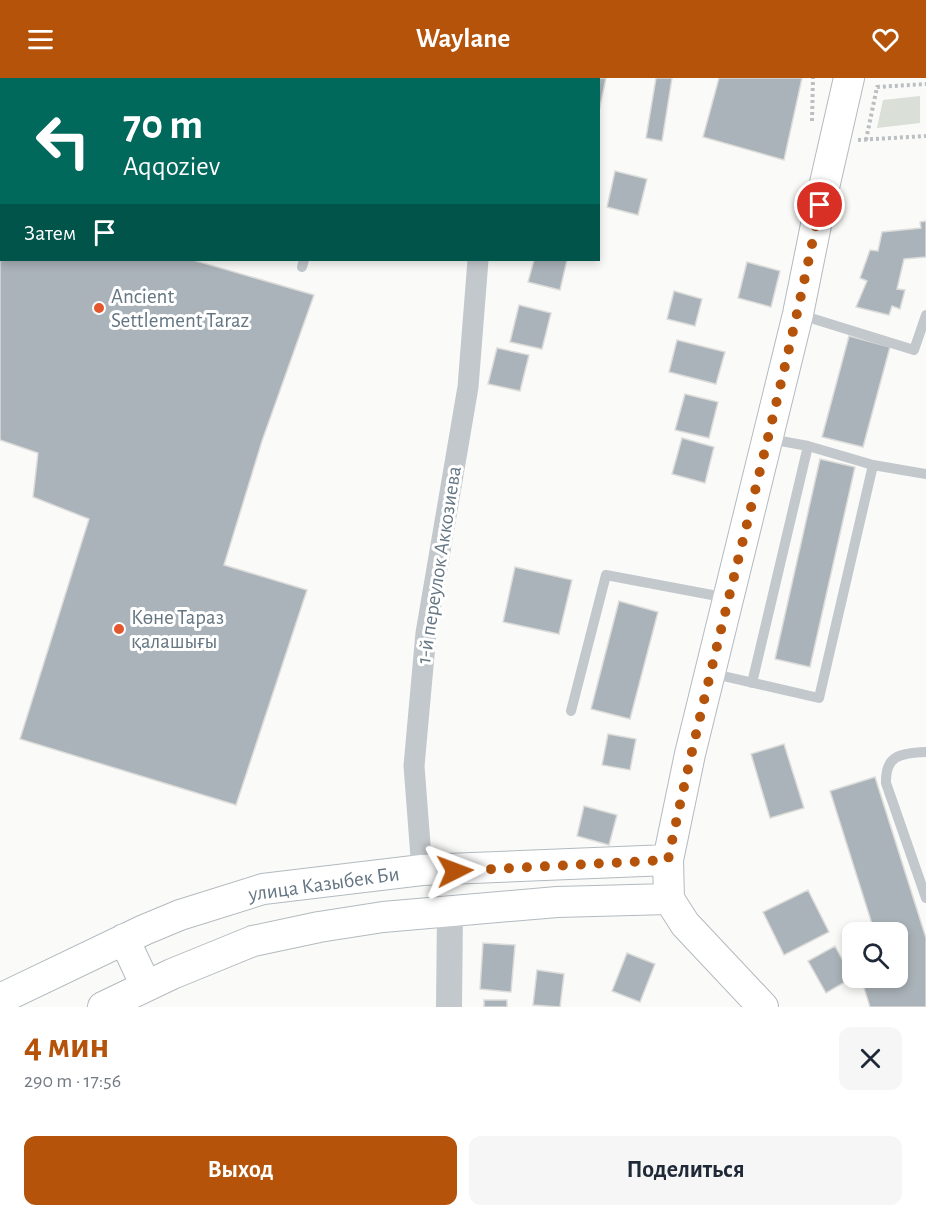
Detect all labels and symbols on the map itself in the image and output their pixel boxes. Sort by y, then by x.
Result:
pin [794,179,845,230]
place label: Ancient Settlement Taraz [111,286,249,331]
marker: Ancient Settlement Taraz [92,301,106,315]
street label: 1-й переулок Аккозиева [413,464,465,665]
place label: Көне Тараз қалашығы [131,607,224,652]
marker: Көне Тараз қалашығы [112,622,126,636]
position arrow [423,839,487,903]
street label: улица Казыбек Би [246,863,401,905]

